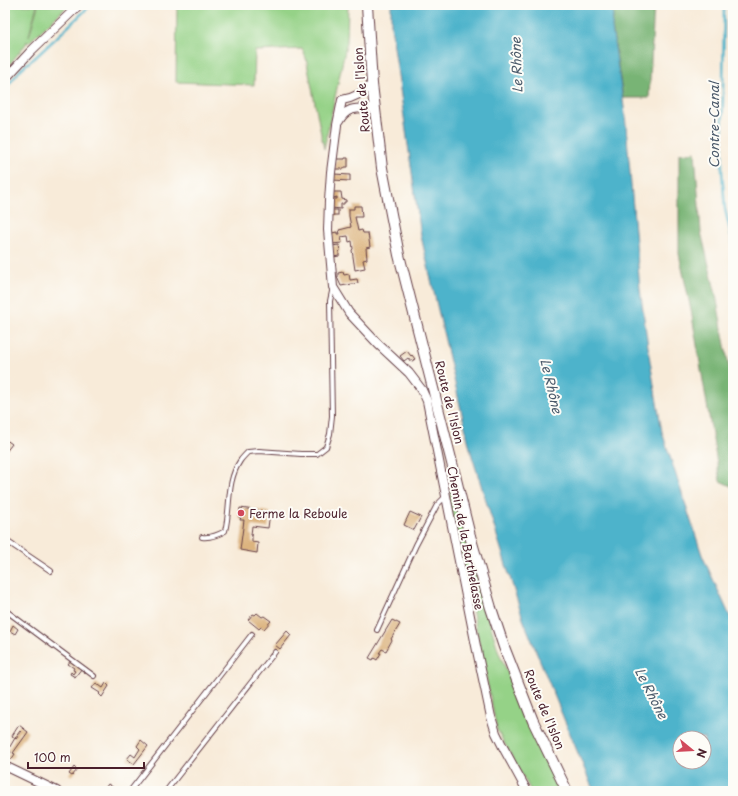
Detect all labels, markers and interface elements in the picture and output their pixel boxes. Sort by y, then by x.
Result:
water label: Le Rhône [506,36,526,93]
street label: Route de l'Islon [348,47,374,133]
water label: Contre-Canal [704,79,723,168]
water label: Le Rhône [536,357,568,416]
street label: Route de l'Islon [431,358,469,446]
street label: Chemin de la Barthelasse [443,465,489,611]
place label: Ferme la Reboule [249,504,348,522]
marker: Ferme la Reboule [236,508,246,518]
water label: Le Rhône [631,664,673,723]
street label: Route de l'Islon [520,666,570,752]
north arrow [672,730,712,770]
scale bar [28,744,144,770]
text: N [692,746,711,760]
text: 100 m [34,748,71,766]

